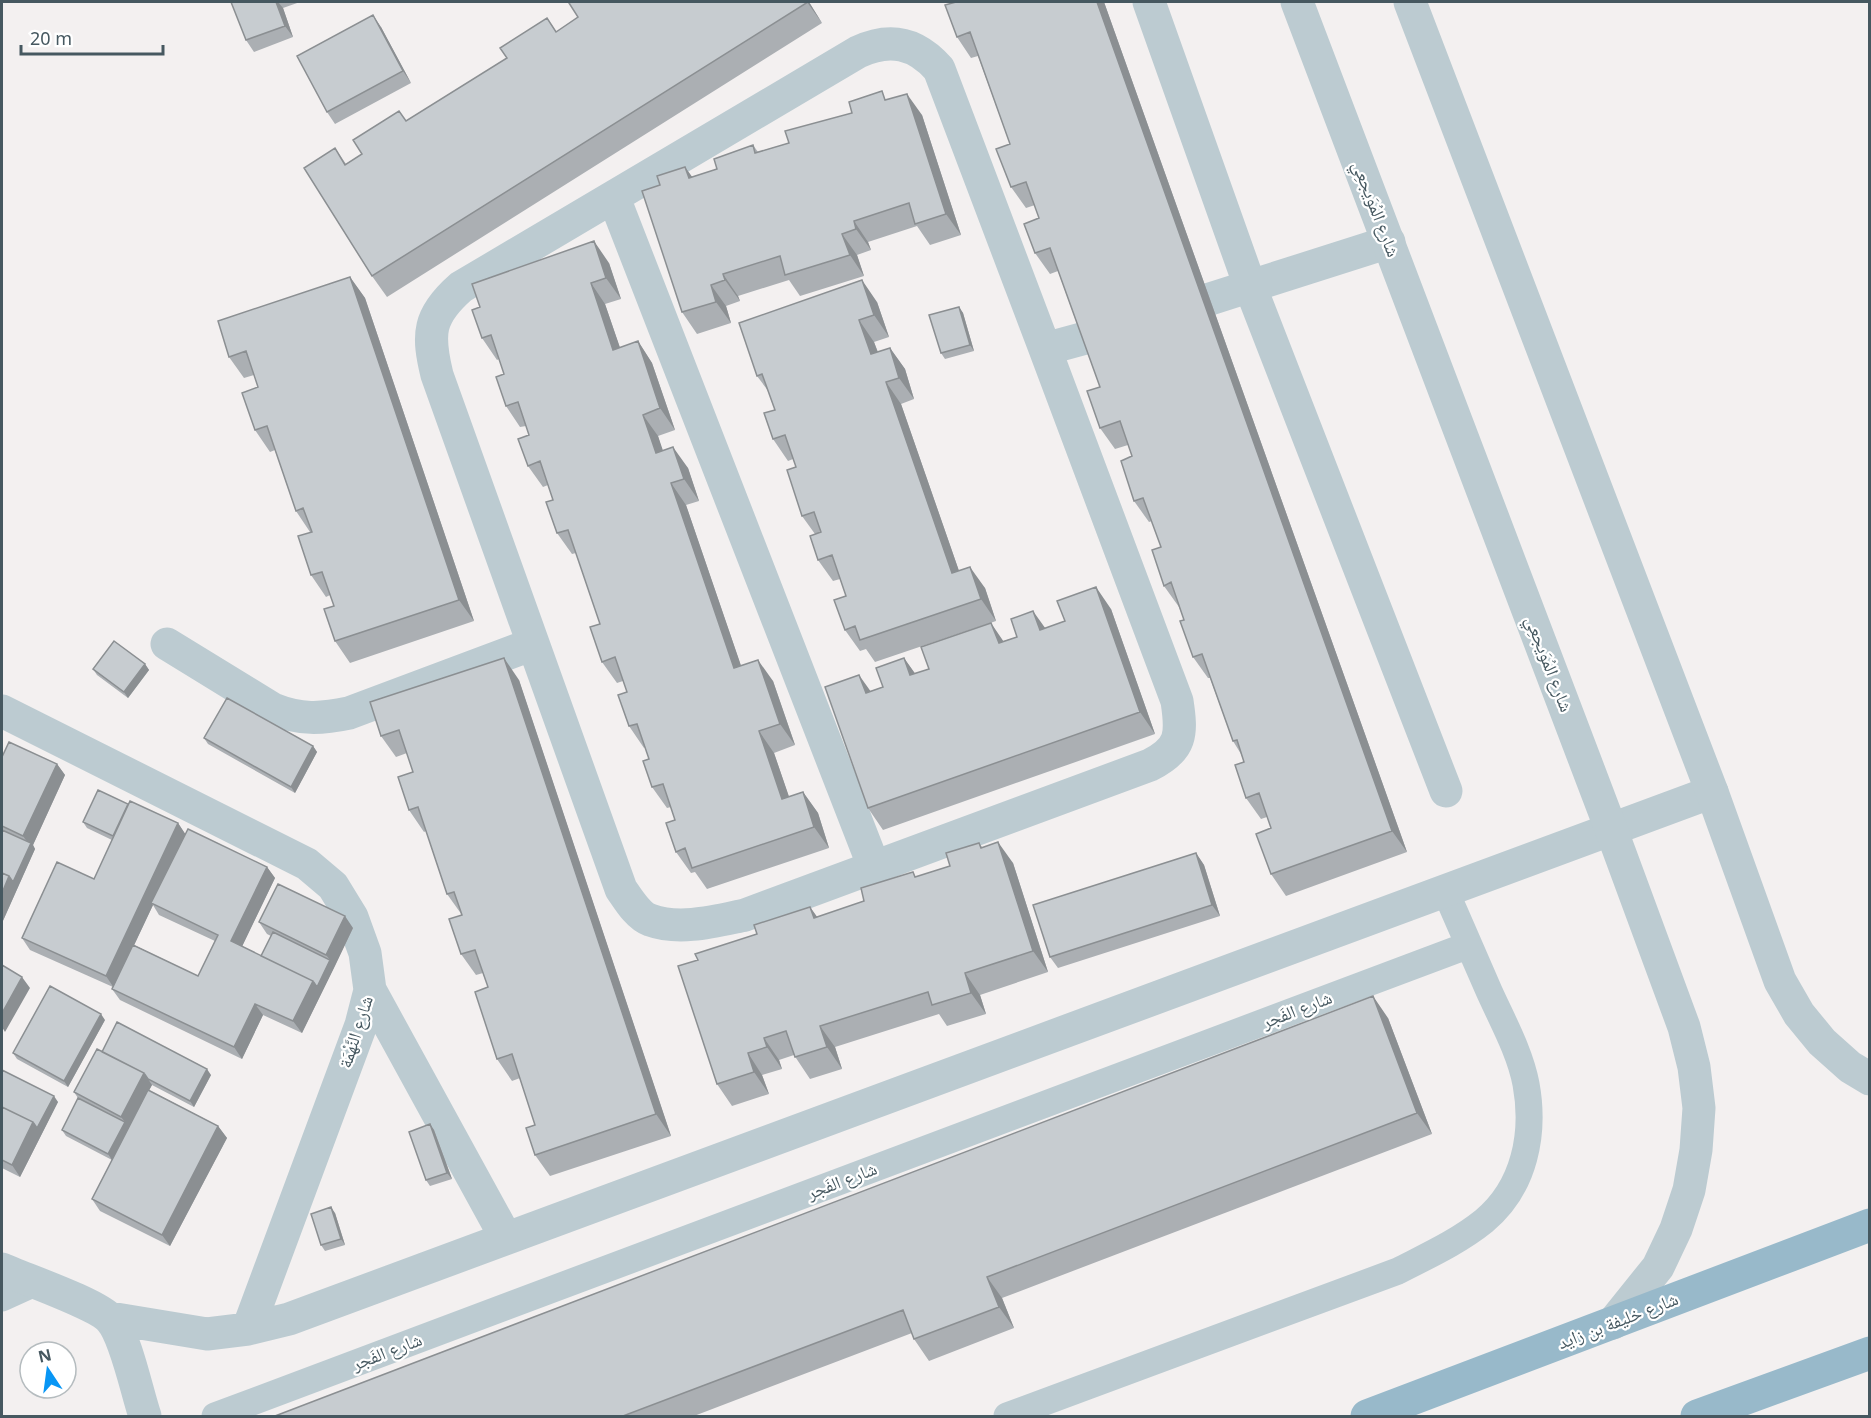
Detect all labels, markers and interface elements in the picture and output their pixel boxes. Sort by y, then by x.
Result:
scale bar [21,18,164,56]
text: 20 m [30,26,72,50]
street label: شارع المُوَيجعِي [1344,157,1406,261]
street label: شارع المُوَيجعِي [1517,612,1579,716]
street label: شارع الفَجر [1257,985,1335,1034]
street label: شارع النَّهْمَة [332,992,378,1071]
street label: شارع الفَجر [802,1156,880,1205]
street label: شارع خليفة بن زايد [1554,1286,1681,1354]
street label: شارع الفَجر [347,1327,425,1376]
north arrow [18,1340,78,1400]
text: N [36,1343,53,1368]

